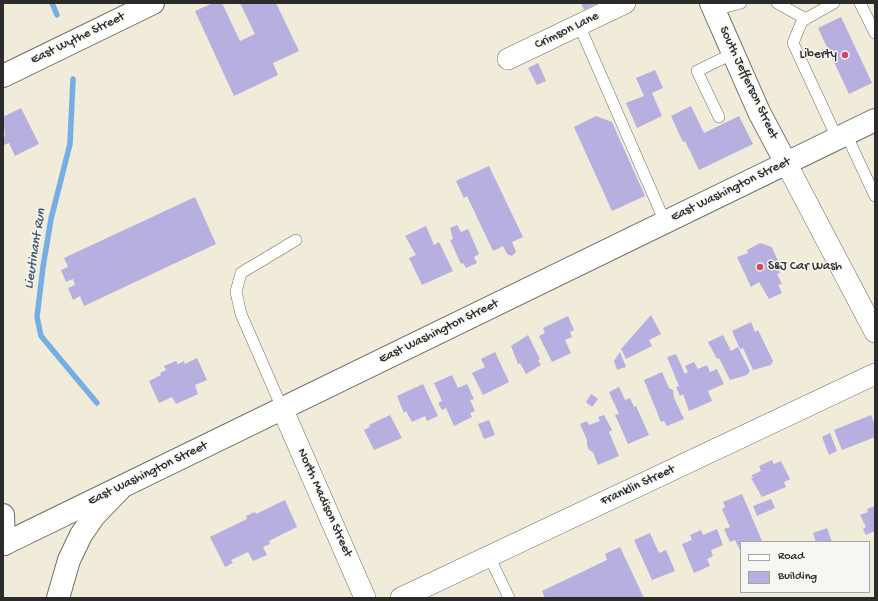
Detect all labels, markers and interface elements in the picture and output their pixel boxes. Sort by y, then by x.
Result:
street label: East Wythe Street [28,9,128,69]
street label: Crimson Lane [532,9,602,53]
street label: South Jefferson Street [715,24,781,142]
place label: Liberty [800,47,837,63]
marker: Liberty [840,50,850,60]
street label: East Washington Street [669,154,793,226]
water label: Lieutinant Run [21,208,51,290]
place label: S&J Car Wash [768,259,842,275]
marker: S&J Car Wash [755,262,765,272]
street label: East Washington Street [377,296,501,368]
street label: East Washington Street [86,438,210,510]
street label: North Madison Street [293,446,355,560]
street label: Franklin Street [598,462,678,510]
legend [740,541,870,593]
text: Road [778,550,804,564]
text: Building [778,570,817,584]

